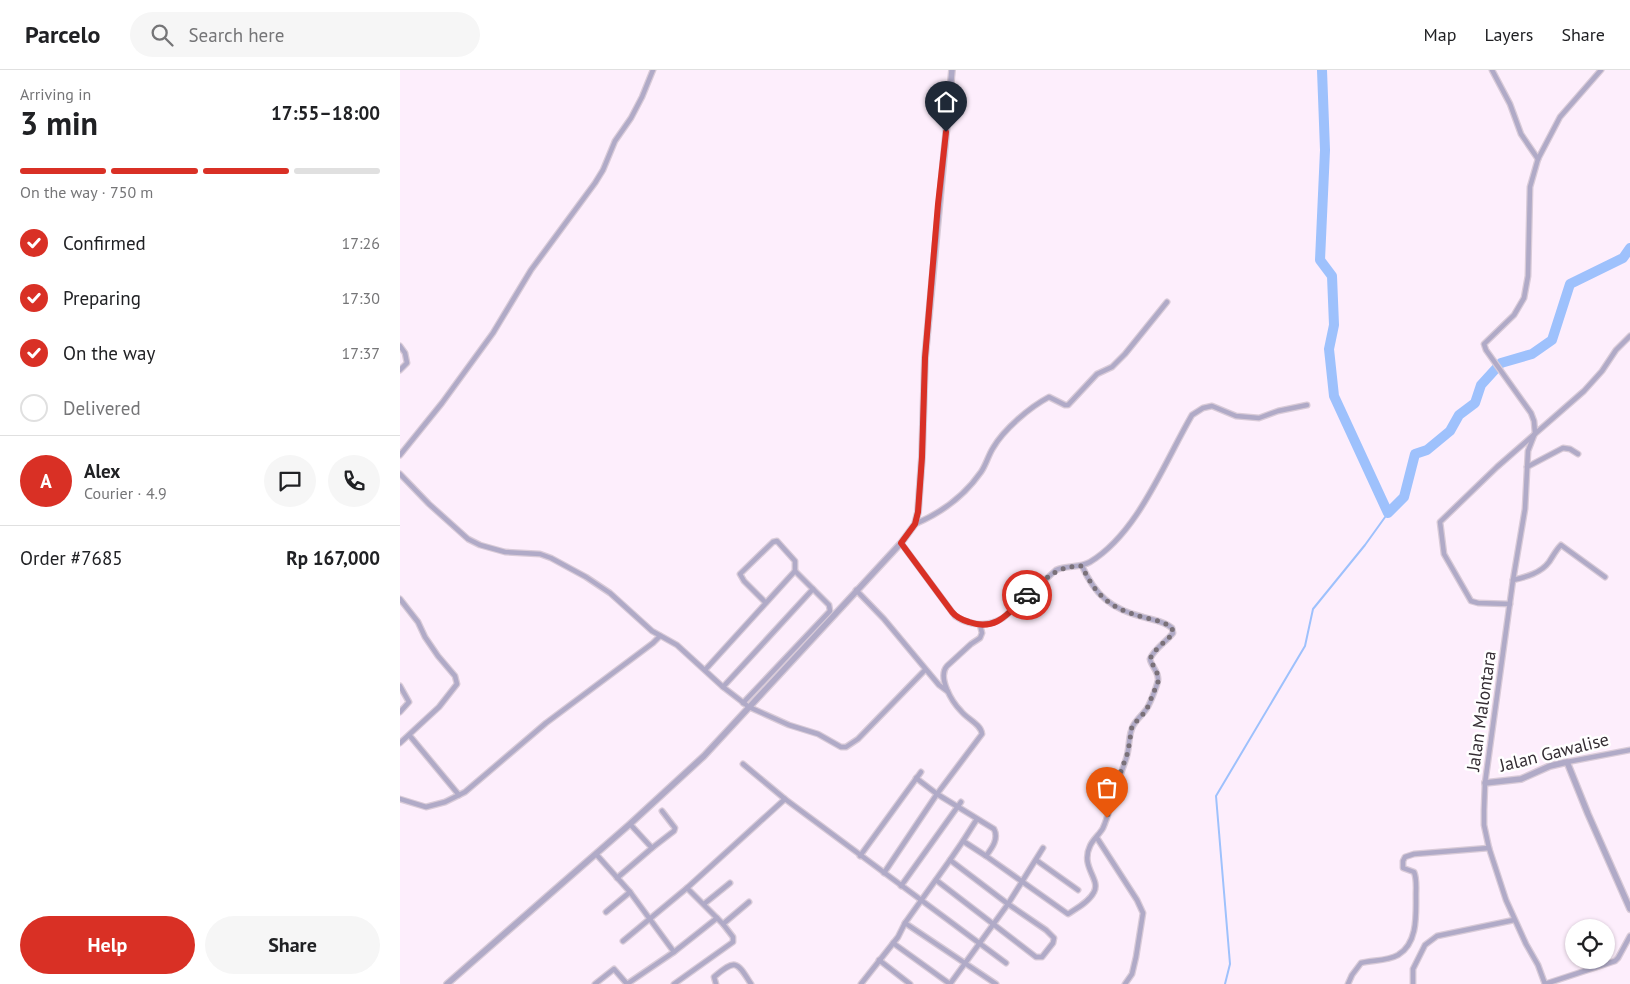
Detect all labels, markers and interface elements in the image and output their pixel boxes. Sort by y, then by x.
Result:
search box [130,12,480,57]
text: Parcelo [25,19,100,50]
icon: search [148,21,176,49]
text: Search here [188,23,284,47]
text: Map [1424,23,1456,46]
text: Layers [1484,23,1533,46]
text: Share [1561,23,1605,46]
pin [925,81,967,132]
text: Arriving in [20,84,91,104]
icon: home [932,88,960,116]
text: 17:55–18:00 [271,101,380,125]
text: 3 min [20,102,98,144]
text: On the way · 750 m [20,182,153,202]
icon: check [20,229,48,257]
text: Confirmed [63,231,146,255]
text: 17:26 [342,233,380,253]
icon: check [20,284,48,312]
text: Preparing [63,286,141,310]
text: 17:30 [342,288,380,308]
icon: check [20,339,48,367]
text: On the way [63,341,155,365]
text: 17:37 [342,343,380,363]
text: Delivered [63,396,141,420]
button: chat [264,455,316,507]
button: phone [328,455,380,507]
text: Alex [84,459,120,483]
text: A [40,469,52,493]
text: Courier · 4.9 [84,483,167,503]
text: Order #7685 [20,546,123,570]
text: Rp 167,000 [286,546,380,570]
courier [1002,570,1052,620]
icon: car [1013,581,1041,609]
street label: Jalan Malontara [1461,649,1501,774]
street label: Jalan Gawalise [1496,727,1611,777]
pin [1086,767,1128,818]
icon: bag [1093,774,1121,802]
button: Help [20,916,195,974]
button: Share [205,916,380,974]
map controls [1565,919,1615,969]
button: locate [1565,919,1615,969]

